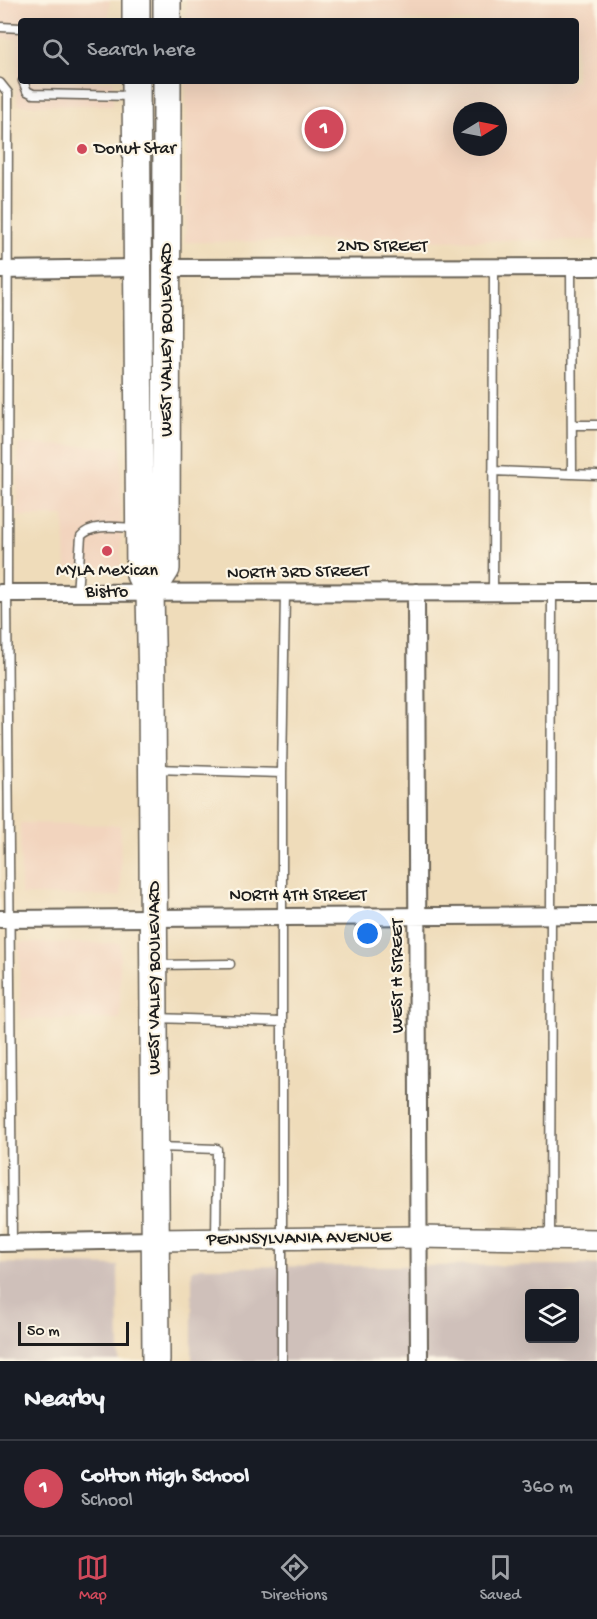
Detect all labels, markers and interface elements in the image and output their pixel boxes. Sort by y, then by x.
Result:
search box [18,18,579,84]
icon: search [39,35,72,68]
text: Search here [87,38,195,64]
north arrow [453,102,507,156]
pin: 1 [304,106,344,152]
place label: Donut Star [93,139,177,160]
marker: Donut Star [75,142,89,156]
street label: 2ND STREET [337,237,428,258]
street label: WEST VALLEY BOULEVARD [157,243,178,437]
marker: MYLA Mexican Bistro [100,544,114,558]
place label: MYLA Mexican Bistro [56,561,159,603]
street label: NORTH 3RD STREET [227,561,370,585]
street label: WEST VALLEY BOULEVARD [145,881,166,1075]
street label: NORTH 4TH STREET [229,886,368,907]
street label: WEST H STREET [388,918,409,1033]
your location [353,919,382,948]
street label: PENNSYLVANIA AVENUE [205,1227,392,1251]
map controls [525,1289,579,1343]
button: layers [525,1289,579,1343]
scale bar [18,1319,129,1346]
text: 50 m [27,1323,60,1342]
text: Nearby [24,1385,105,1416]
text: Colton High School [81,1464,249,1490]
text: 1 [39,1477,48,1500]
text: 360 m [522,1477,573,1500]
text: School [81,1490,133,1513]
tab: Map [76,1551,109,1606]
tab: Directions [262,1551,327,1606]
tab: Saved [480,1551,521,1606]

